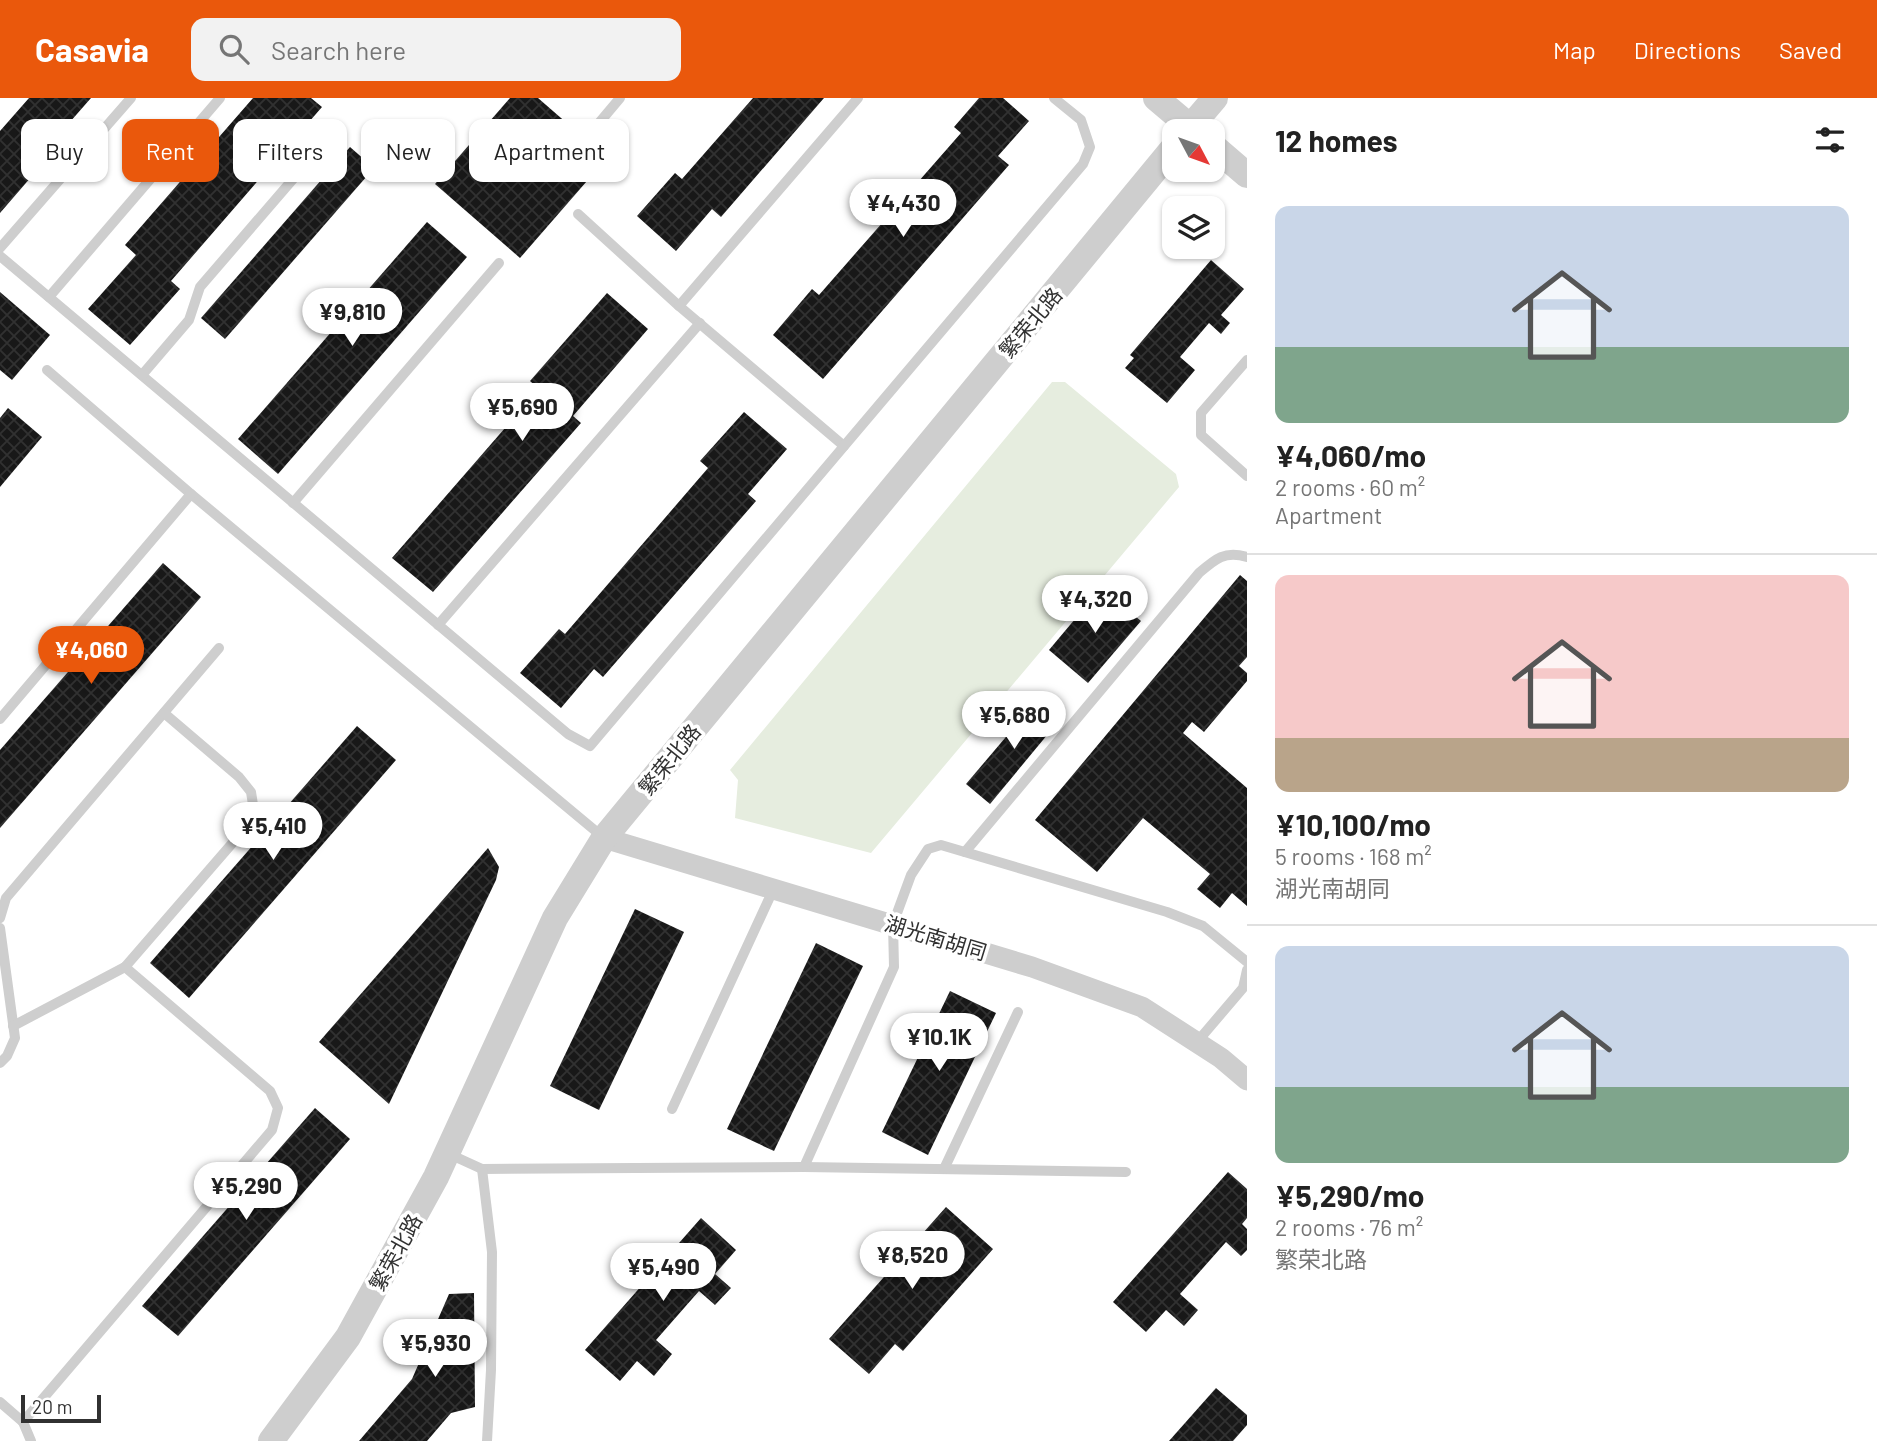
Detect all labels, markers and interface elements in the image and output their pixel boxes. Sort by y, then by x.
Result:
search box [191,18,681,81]
text: Casavia [35,29,149,69]
icon: search [215,30,253,68]
text: Search here [271,34,406,65]
text: Map [1553,35,1596,64]
text: Directions [1634,35,1741,64]
text: Saved [1779,35,1842,64]
chip: Buy [21,119,108,182]
chip: Rent [122,119,219,182]
chip: Filters [233,119,347,182]
chip: New [361,119,455,182]
chip: Apartment [469,119,629,182]
north arrow [1162,119,1225,182]
map controls [1162,119,1225,259]
icon: filters [1811,121,1849,159]
text: 12 homes [1275,122,1398,158]
pin: ¥4,430 [846,180,960,239]
text: ¥4,430 [865,188,941,216]
button: layers [1162,196,1225,259]
icon: home [1499,252,1625,378]
street label: 繁荣北路 [993,282,1067,362]
pin: ¥9,810 [295,288,409,348]
text: ¥9,810 [318,297,386,325]
pin: ¥5,690 [465,384,579,443]
text: ¥5,690 [486,392,558,420]
text: ¥4,060/mo [1275,437,1426,473]
text: 2 rooms · 60 m² [1275,473,1425,501]
text: Apartment [1275,501,1382,529]
pin: ¥4,320 [1038,575,1152,635]
text: ¥4,320 [1058,584,1132,612]
icon: home [1499,621,1625,747]
pin: ¥4,060 [34,626,148,686]
text: ¥4,060 [54,635,128,663]
pin: ¥5,680 [957,692,1071,751]
text: ¥5,680 [978,700,1050,728]
street label: 繁荣北路 [633,718,705,800]
pin: ¥5,410 [216,802,330,862]
text: ¥10,100/mo [1275,806,1431,842]
text: ¥5,410 [239,811,307,839]
text: 5 rooms · 168 m² [1275,842,1432,870]
text: 湖光南胡同 [1275,874,1390,902]
street label: 湖光南胡同 [882,910,990,964]
icon: home [1499,992,1625,1118]
pin: ¥10.1K [882,1014,996,1073]
text: ¥10.1K [906,1022,972,1050]
pin: ¥5,290 [189,1162,303,1222]
text: ¥5,290 [210,1171,282,1199]
text: ¥5,290/mo [1275,1177,1425,1213]
street label: 繁荣北路 [364,1209,426,1295]
text: 2 rooms · 76 m² [1275,1213,1423,1241]
pin: ¥8,520 [855,1232,969,1291]
text: ¥8,520 [876,1240,948,1268]
pin: ¥5,490 [606,1244,720,1303]
text: 繁荣北路 [1275,1245,1367,1273]
text: ¥5,490 [626,1252,700,1280]
pin: ¥5,930 [378,1320,492,1379]
text: ¥5,930 [399,1328,471,1356]
scale bar [21,1392,102,1424]
text: 20 m [32,1395,72,1418]

